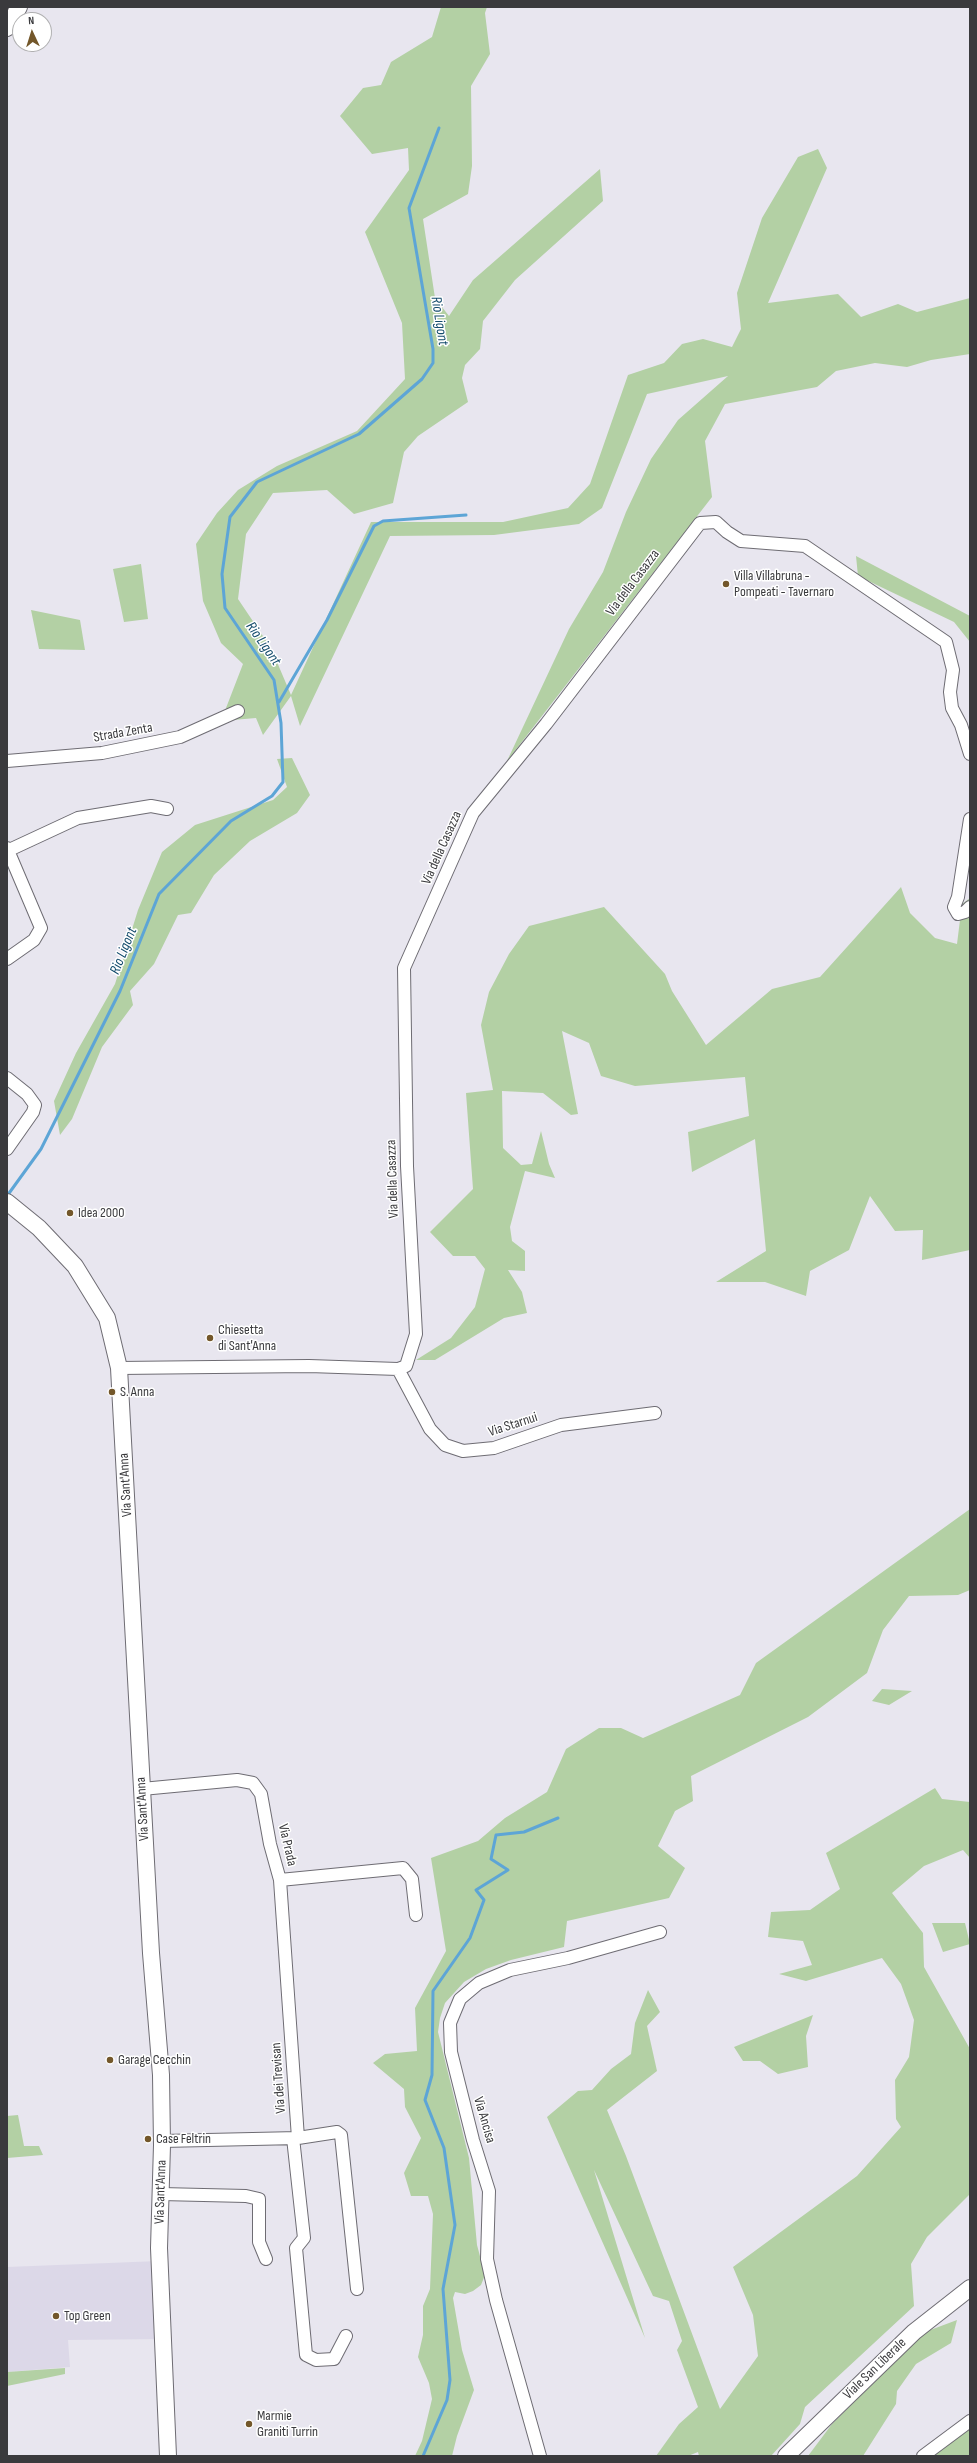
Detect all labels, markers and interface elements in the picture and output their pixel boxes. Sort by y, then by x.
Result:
north arrow [12,12,52,52]
text: N [28,14,35,27]
water label: Rio Ligont [426,295,452,347]
street label: Via della Casazza [603,547,663,619]
place label: Villa Villabruna - Pompeati - Tavernaro [734,568,834,600]
marker: Villa Villabruna - Pompeati - Tavernaro [721,579,731,589]
water label: Rio Ligont [242,619,284,669]
street label: Strada Zenta [92,720,154,746]
street label: Via della Casazza [418,809,466,887]
water label: Rio Ligont [106,925,142,977]
street label: Via della Casazza [383,1139,403,1219]
place label: Idea 2000 [78,1205,124,1221]
marker: Idea 2000 [65,1208,75,1218]
place label: Chiesetta di Sant'Anna [218,1322,276,1354]
marker: Chiesetta di Sant'Anna [205,1333,215,1343]
place label: S. Anna [120,1384,154,1400]
marker: S. Anna [107,1387,117,1397]
street label: Via Starnui [486,1409,540,1441]
street label: Via Sant'Anna [116,1453,136,1517]
street label: Via Sant'Anna [133,1777,153,1841]
street label: Via Prada [274,1822,300,1868]
street label: Via dei Trevisan [268,2042,290,2114]
place label: Garage Cecchin [118,2052,191,2068]
marker: Garage Cecchin [105,2055,115,2065]
street label: Via Ancisa [469,2095,499,2145]
place label: Case Feltrin [156,2131,211,2147]
marker: Case Feltrin [143,2134,153,2144]
street label: Via Sant'Anna [151,2160,171,2224]
place label: Top Green [64,2308,111,2324]
marker: Top Green [51,2311,61,2321]
street label: Viale San Liberale [840,2335,910,2403]
place label: Marmie Graniti Turrin [257,2408,318,2440]
marker: Marmie Graniti Turrin [244,2419,254,2429]

